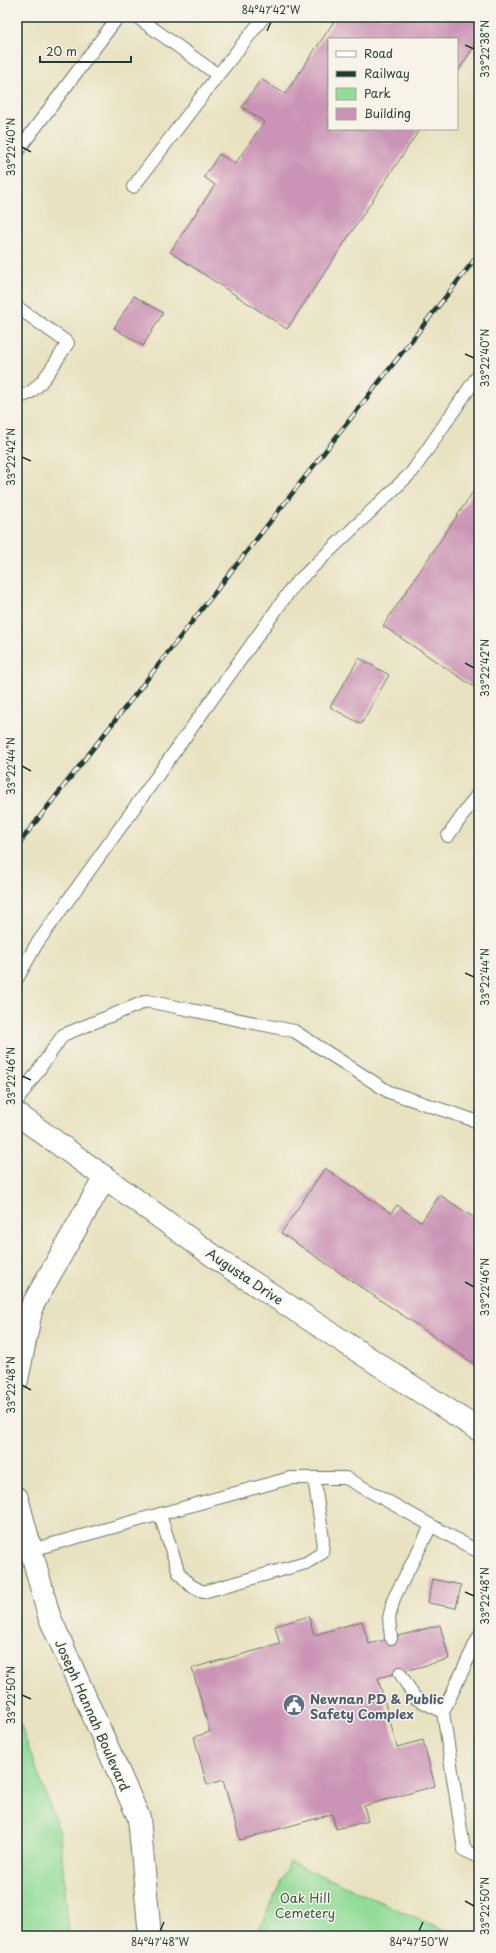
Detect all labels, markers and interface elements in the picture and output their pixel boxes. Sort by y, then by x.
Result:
text: 84°47'42"W [242,2,301,17]
text: 33°22'38"N [477,20,492,78]
scale bar [40,38,131,64]
legend [328,38,458,130]
text: 20 m [46,42,77,60]
text: Road [364,44,393,62]
text: Railway [364,64,410,82]
text: Park [364,84,391,102]
text: Building [364,104,411,122]
text: 33°22'40"N [3,118,18,176]
text: 33°22'40"N [477,329,492,387]
text: 33°22'42"N [3,428,18,486]
text: 33°22'42"N [477,639,492,697]
text: 33°22'44"N [3,737,18,795]
text: 33°22'44"N [477,948,492,1006]
text: 33°22'46"N [3,1047,18,1105]
street label: Augusta Drive [203,1243,287,1309]
text: 33°22'46"N [477,1258,492,1316]
text: 33°22'48"N [3,1356,18,1414]
text: 33°22'48"N [477,1567,492,1625]
street label: Joseph Hannah Boulevard [51,1636,135,1794]
text: 33°22'50"N [3,1666,18,1724]
place label: Newnan PD & Public Safety Complex [310,1689,444,1723]
public building icon: Newnan PD & Public Safety Complex [281,1692,307,1718]
text: 33°22'50"N [477,1877,492,1935]
park label: Oak Hill Cemetery [275,1888,335,1922]
text: 84°47'48"W [131,1934,190,1949]
text: 84°47'50"W [390,1934,449,1949]

